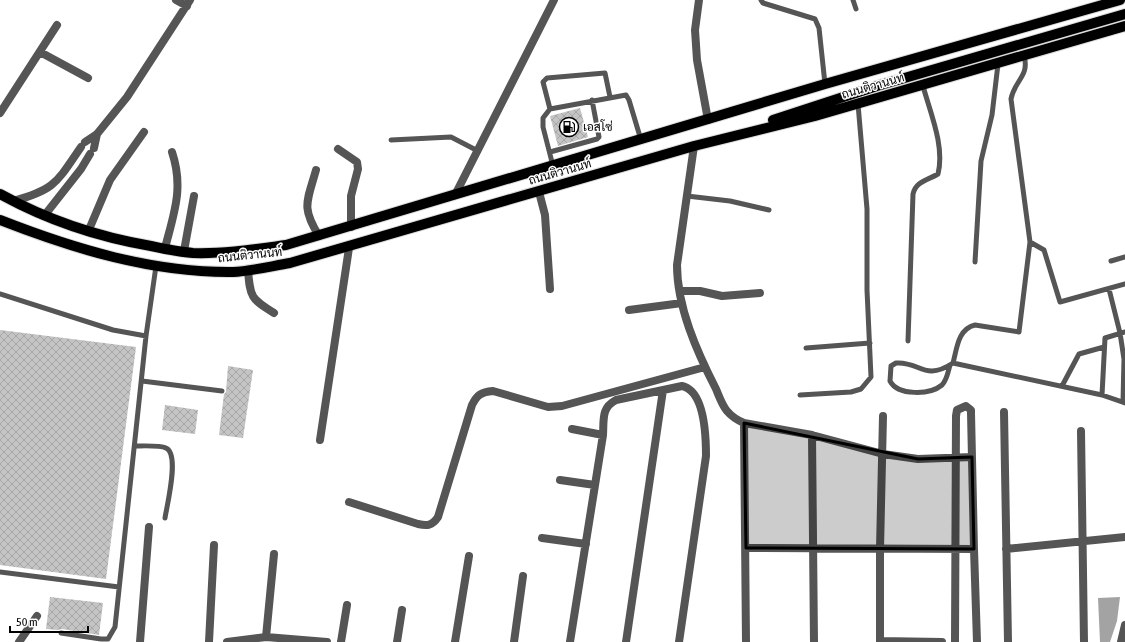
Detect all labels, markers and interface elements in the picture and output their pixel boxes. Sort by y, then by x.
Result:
street label: ถนนติวานนท์ [840,69,906,102]
fuel station icon: เอสโซ่ [558,116,580,138]
place label: เอสโซ่ [583,119,613,134]
street label: ถนนติวานนท์ [527,155,593,188]
street label: ถนนติวานนท์ [217,244,283,265]
scale bar [10,608,88,634]
text: 50 m [16,615,38,629]

